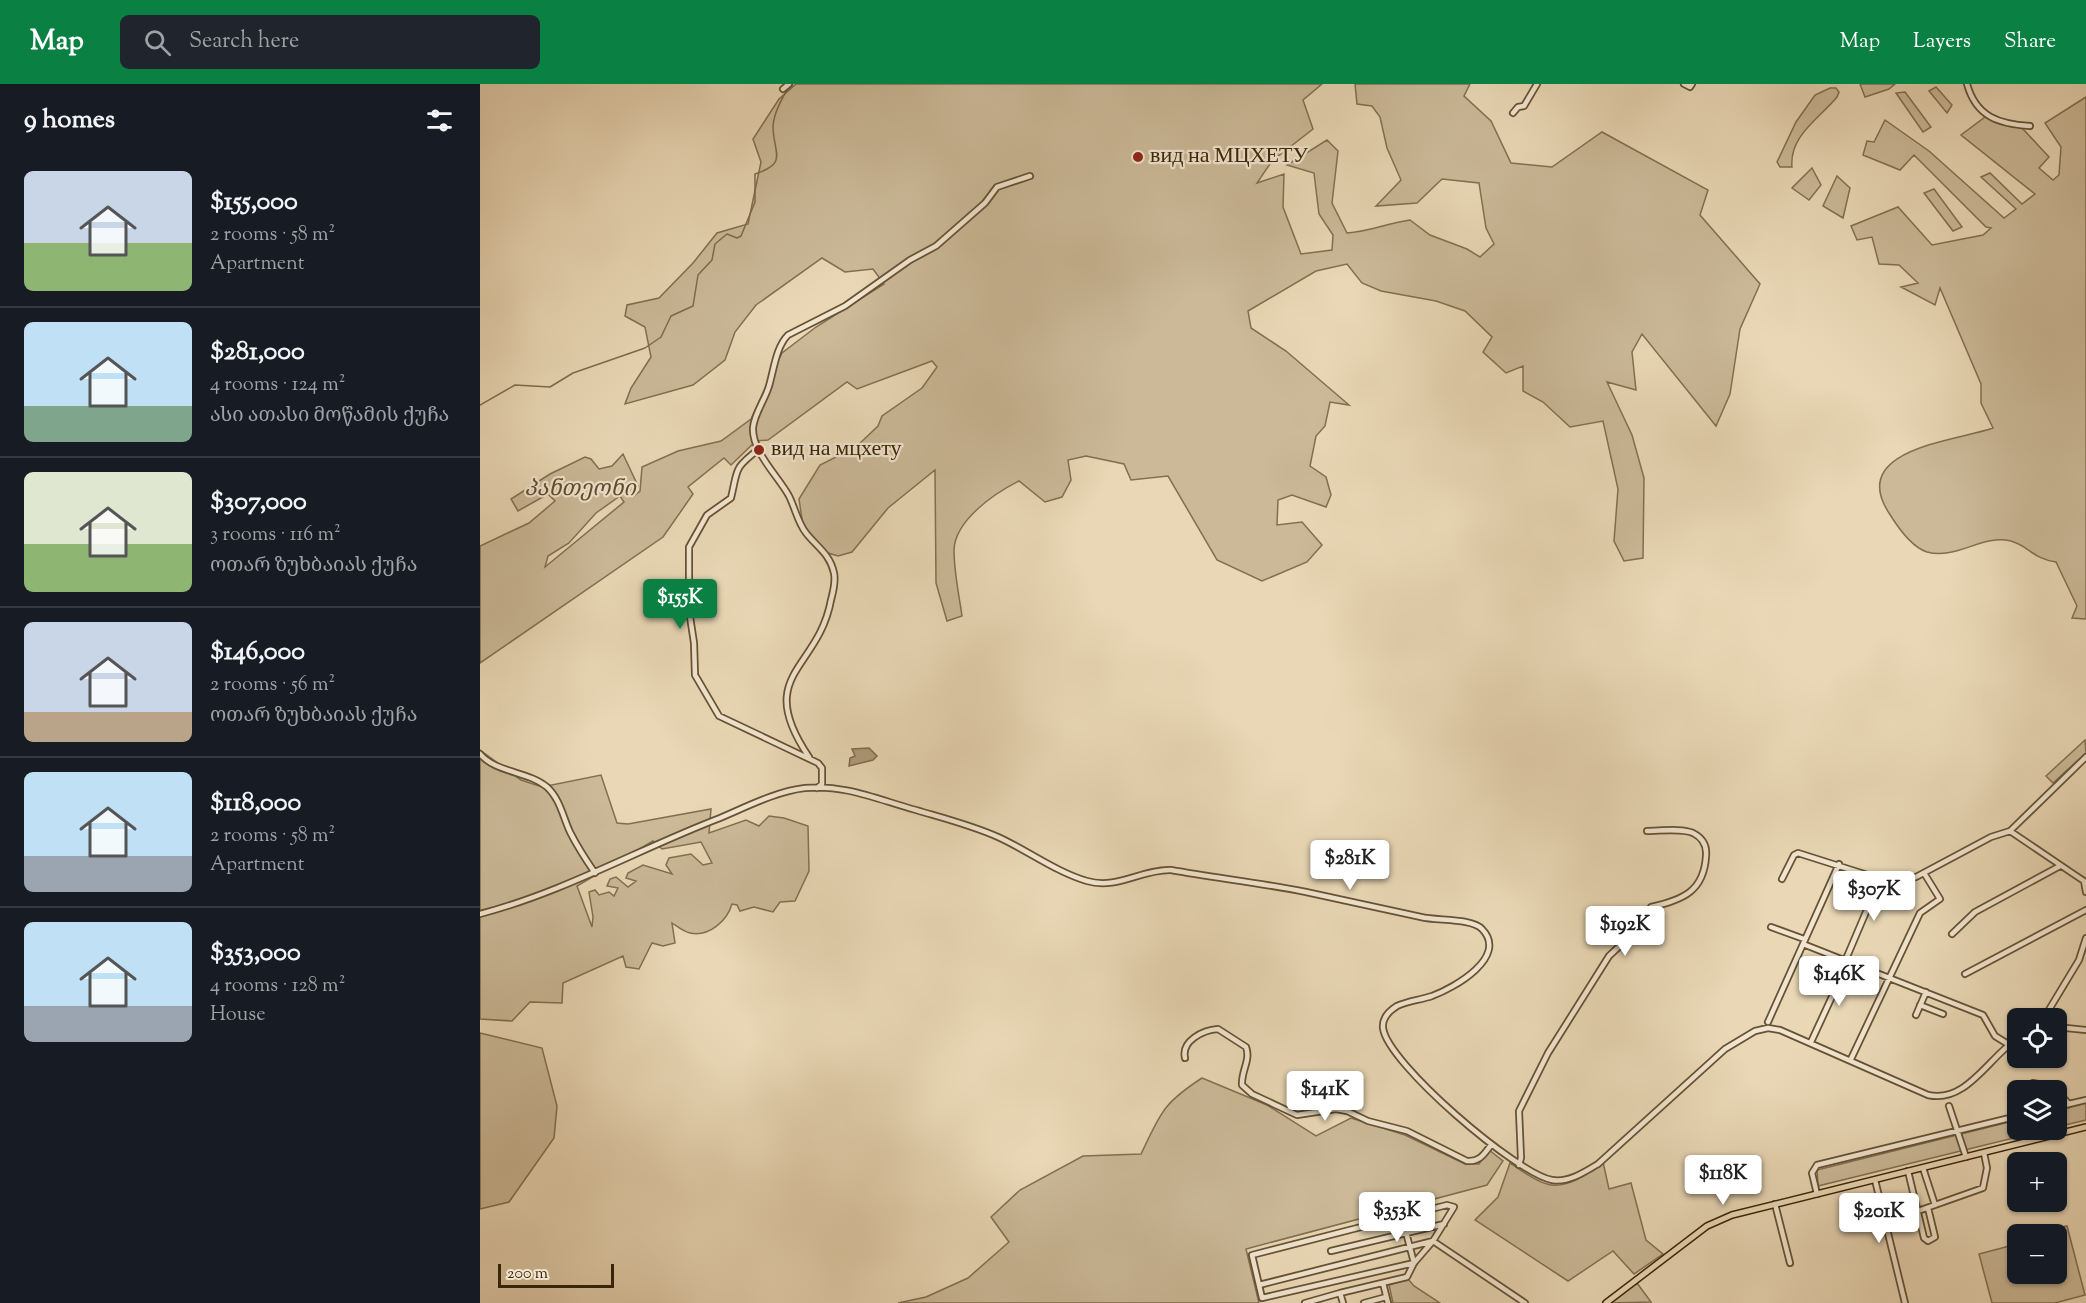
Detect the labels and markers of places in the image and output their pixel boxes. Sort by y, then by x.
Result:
place label: вид на МЦХЕТУ [1150,141,1308,173]
marker: вид на МЦХЕТУ [1131,150,1145,164]
place label: вид на мцхету [771,434,902,466]
marker: вид на мцхету [752,443,766,457]
pin: $155K [638,579,722,630]
pin: $281K [1308,840,1392,891]
pin: $307K [1832,871,1916,922]
pin: $192K [1583,906,1667,957]
pin: $146K [1797,956,1881,1007]
pin: $141K [1283,1071,1367,1122]
pin: $118K [1681,1155,1765,1206]
pin: $353K [1355,1192,1439,1243]
pin: $201K [1837,1193,1921,1244]

